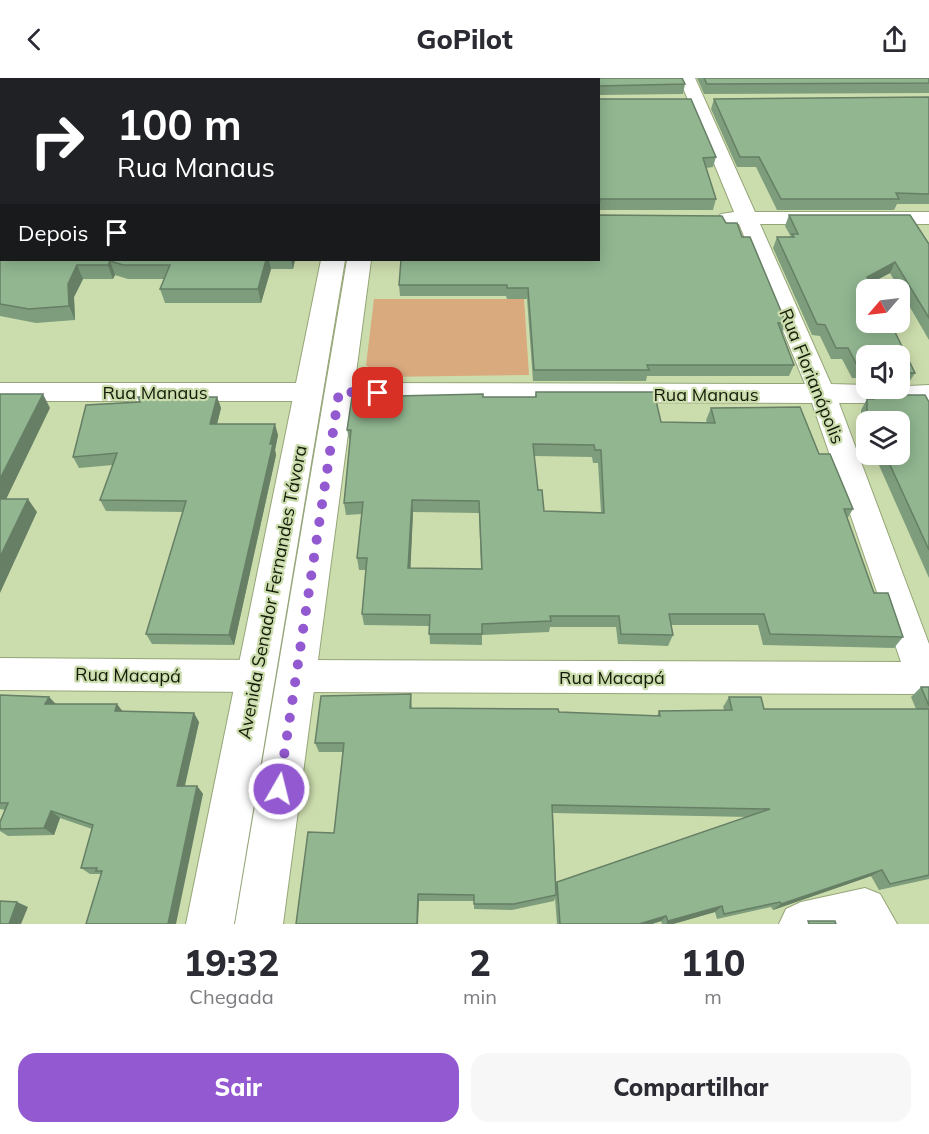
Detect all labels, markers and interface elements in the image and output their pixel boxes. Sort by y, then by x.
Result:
text: GoPilot [416,22,513,56]
icon: back [18,23,51,56]
icon: share [878,23,911,56]
text: 100 m [117,98,242,151]
icon: right [18,102,96,180]
text: Rua Manaus [117,150,275,184]
icon: arrive [100,216,133,249]
text: Depois [18,219,88,247]
north arrow [856,279,910,333]
map controls [856,279,910,465]
street label: Rua Florianópolis [774,305,850,447]
button: sound [856,345,910,399]
pin [352,367,403,418]
icon: arrive [361,376,394,409]
street label: Rua Manaus [102,381,208,404]
street label: Rua Manaus [653,383,759,406]
button: layers [856,411,910,465]
street label: Avenida Senador Fernandes Távora [232,443,312,741]
street label: Rua Macapá [75,663,181,687]
street label: Rua Macapá [559,666,665,689]
position arrow [247,757,311,821]
text: 19:32 [184,940,279,985]
text: 2 [469,940,491,985]
text: 110 [681,940,745,985]
text: Chegada [189,984,274,1009]
text: min [463,984,497,1009]
text: m [704,984,722,1009]
button: Sair [18,1053,459,1122]
button: Compartilhar [471,1053,911,1122]

